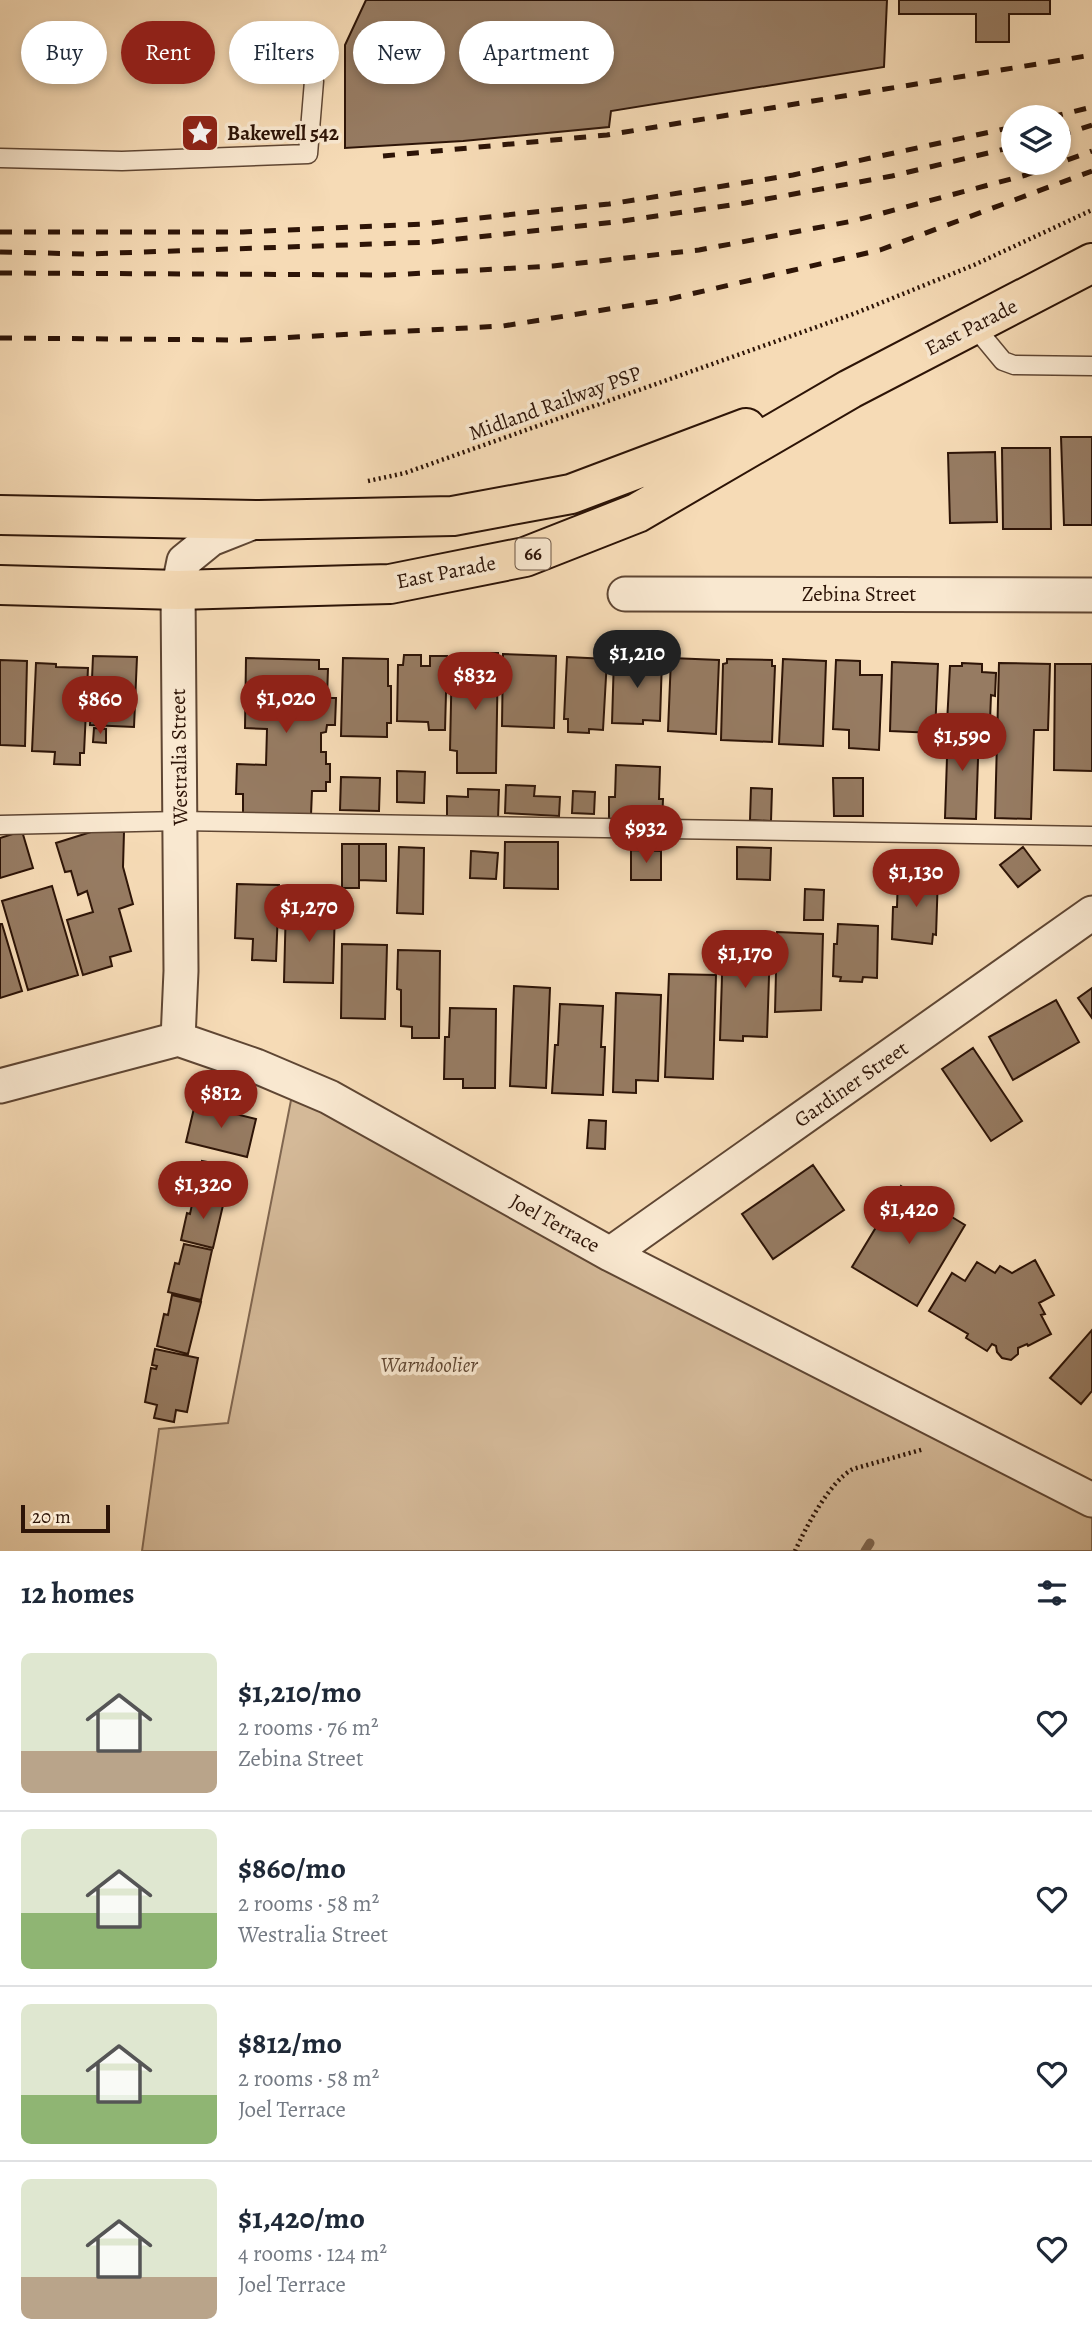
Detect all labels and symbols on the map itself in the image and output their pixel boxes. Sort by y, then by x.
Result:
place icon: Bakewell 542 [179,112,221,154]
place label: Bakewell 542 [227,119,339,147]
street label: East Parade [920,292,1022,362]
street label: Midland Railway PSP [465,359,645,447]
road number: 66 [516,538,550,569]
street label: East Parade [394,549,498,595]
street label: Zebina Street [802,580,916,608]
pin: $1,210 [580,630,694,690]
pin: $832 [434,652,516,712]
pin: $860 [59,676,141,736]
pin: $1,020 [229,676,343,735]
street label: Westralia Street [164,688,194,827]
pin: $1,590 [905,714,1019,773]
pin: $932 [605,806,687,865]
pin: $1,130 [859,850,973,909]
pin: $1,270 [252,884,366,944]
pin: $1,170 [688,930,802,990]
street label: Gardiner Street [788,1034,914,1134]
pin: $812 [180,1070,262,1130]
pin: $1,320 [146,1162,260,1221]
pin: $1,420 [852,1186,966,1246]
street label: Joel Terrace [505,1187,605,1259]
park label: Warndoolier [381,1351,478,1379]
scale bar [21,1502,110,1534]

